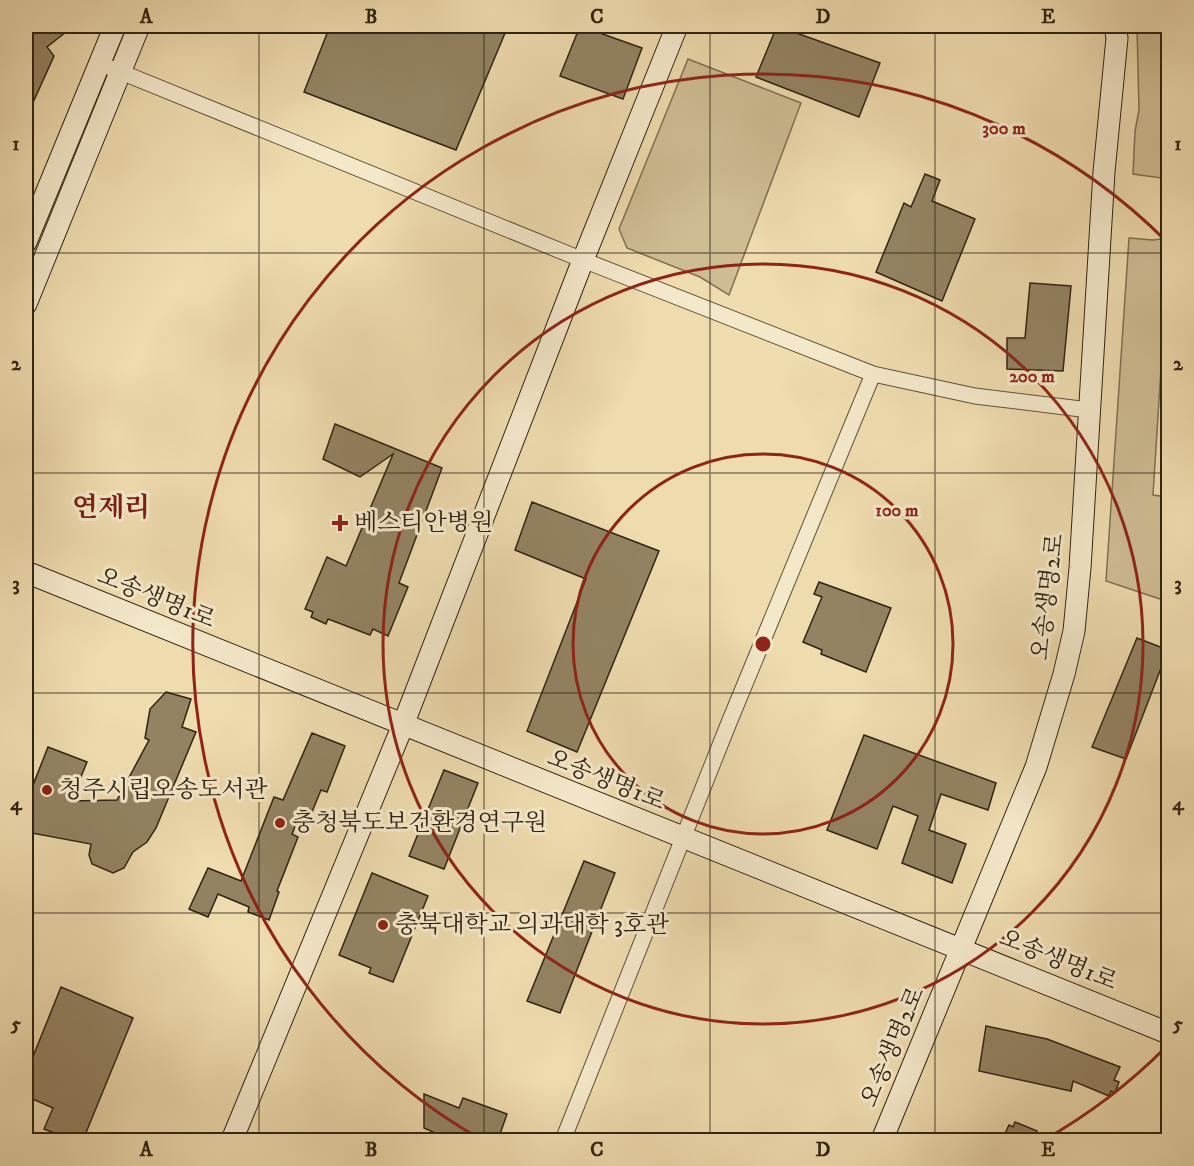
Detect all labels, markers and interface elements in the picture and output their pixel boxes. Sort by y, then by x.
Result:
text: A [139,5,154,30]
text: B [365,5,377,30]
text: C [590,5,604,30]
text: D [816,5,831,30]
text: E [1041,5,1055,30]
text: 300 m [982,118,1026,140]
text: 1 [12,132,20,157]
text: 1 [1174,132,1182,157]
text: 2 [11,352,22,377]
text: 2 [1173,352,1184,377]
text: 200 m [1009,366,1055,388]
district label: 연제리 [72,491,150,525]
text: 100 m [875,500,919,522]
place label: 베스티안병원 [354,508,493,538]
marker: 베스티안병원 [331,514,349,532]
street label: 오송생명2로 [1025,532,1071,662]
street label: 오송생명1로 [93,561,219,635]
text: 3 [12,572,20,597]
text: 3 [1174,572,1182,597]
centre of rings [753,634,773,654]
street label: 오송생명1로 [543,743,669,817]
place label: 청주시립오송도서관 [59,775,268,805]
marker: 청주시립오송도서관 [40,783,54,797]
text: 4 [10,792,23,817]
text: 4 [1172,792,1185,817]
place label: 충청북도보건환경연구원 [292,808,547,838]
marker: 충청북도보건환경연구원 [273,816,287,830]
place label: 충북대학교 의과대학 3호관 [395,910,669,940]
marker: 충북대학교 의과대학 3호관 [376,918,390,932]
street label: 오송생명1로 [995,923,1121,997]
street label: 오송생명2로 [854,982,932,1112]
text: 5 [10,1012,21,1037]
text: 5 [1172,1012,1183,1037]
text: A [139,1138,154,1163]
text: B [365,1138,377,1163]
text: C [590,1138,604,1163]
text: D [816,1138,831,1163]
text: E [1041,1138,1055,1163]

